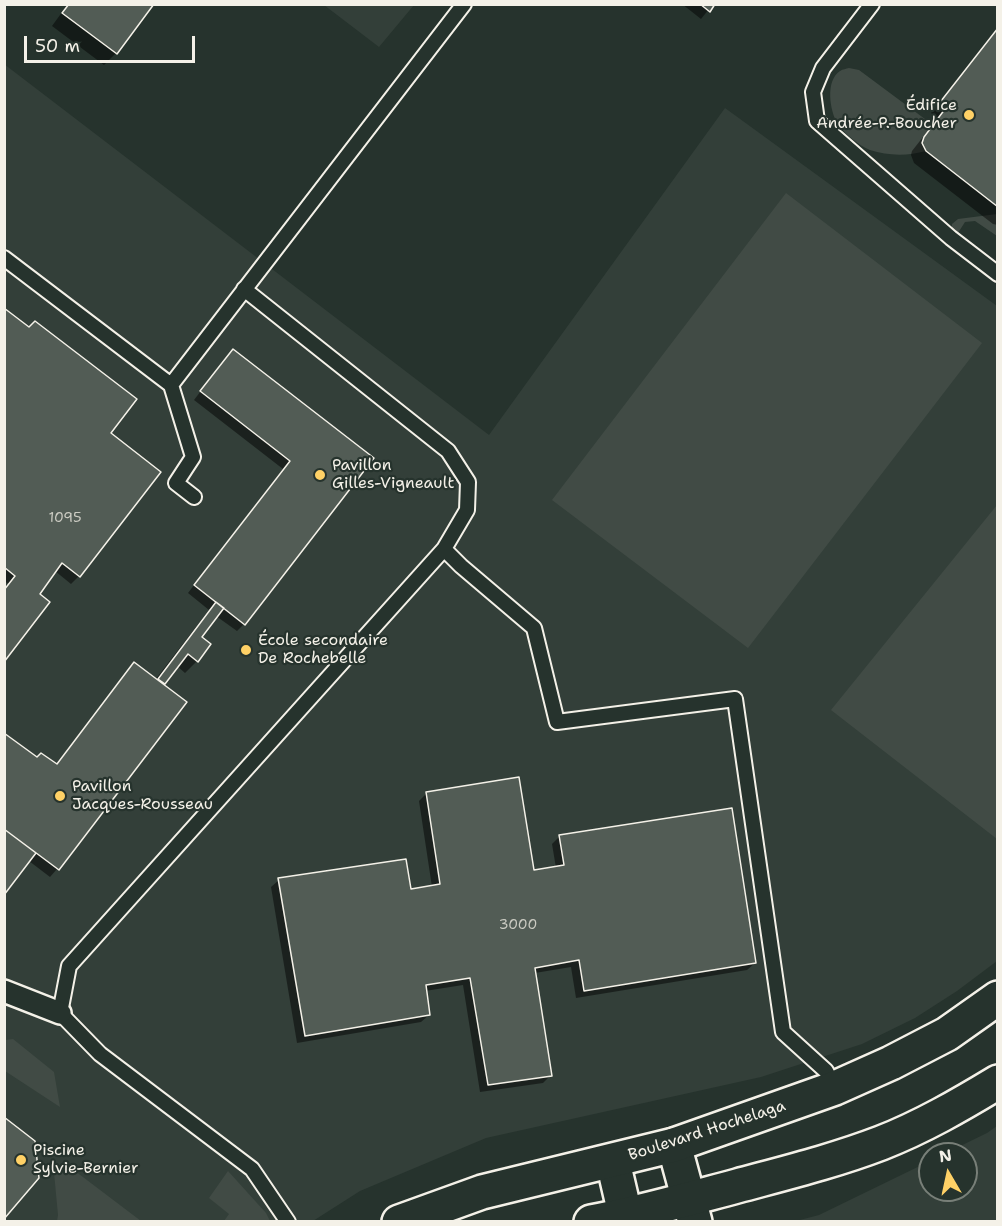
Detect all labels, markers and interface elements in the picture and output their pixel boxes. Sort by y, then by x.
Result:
scale bar [27,24,198,62]
text: 50 m [35,34,80,58]
place label: Édifice Andrée-P.-Boucher [816,96,957,134]
marker: Édifice Andrée-P.-Boucher [962,108,976,122]
place label: Pavillon Gilles-Vigneault [332,456,454,494]
marker: Pavillon Gilles-Vigneault [313,468,327,482]
house number: 1095 [48,510,82,526]
place label: École secondaire De Rochebelle [258,631,388,669]
marker: École secondaire De Rochebelle [239,643,253,657]
place label: Pavillon Jacques-Rousseau [72,777,213,815]
marker: Pavillon Jacques-Rousseau [53,789,67,803]
house number: 3000 [499,917,537,933]
street label: Boulevard Hochelaga [626,1096,788,1166]
place label: Piscine Sylvie-Bernier [33,1141,138,1179]
north arrow [918,1142,978,1202]
text: N [938,1144,953,1167]
marker: Piscine Sylvie-Bernier [14,1153,28,1167]

